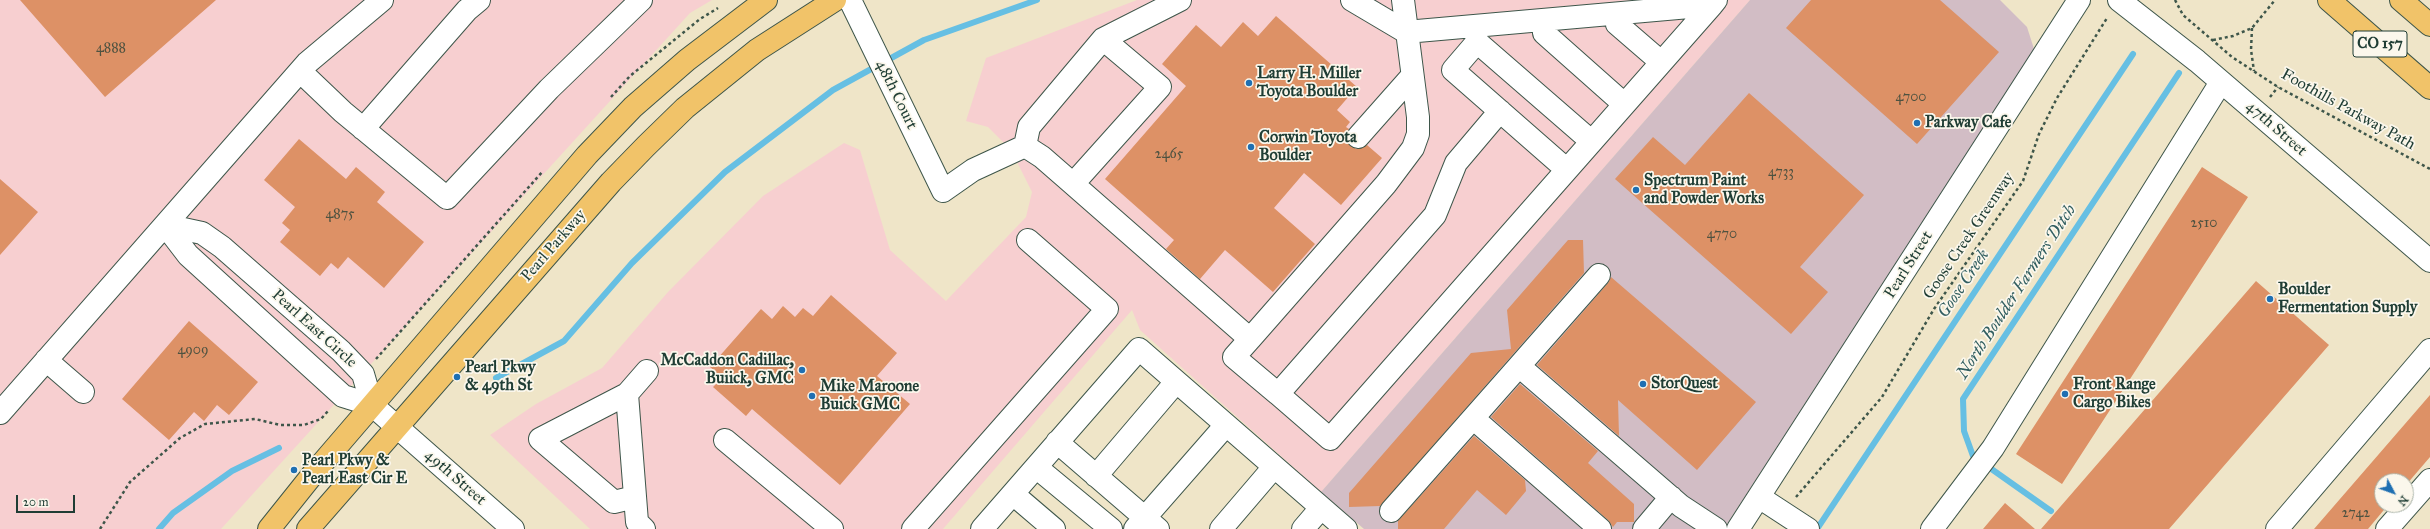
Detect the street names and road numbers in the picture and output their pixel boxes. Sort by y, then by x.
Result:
road number: CO 157 [2353,31,2407,57]
street label: 48th Court [871,57,921,133]
street label: Foothills Parkway Path [2278,65,2418,155]
street label: 47th Street [2242,97,2310,161]
street label: Goose Creek Greenway [1919,169,2019,303]
street label: Pearl Parkway [517,206,591,286]
street label: Pearl Street [1881,228,1937,302]
street label: Pearl East Circle [267,286,361,372]
street label: 49th Street [420,446,490,510]

